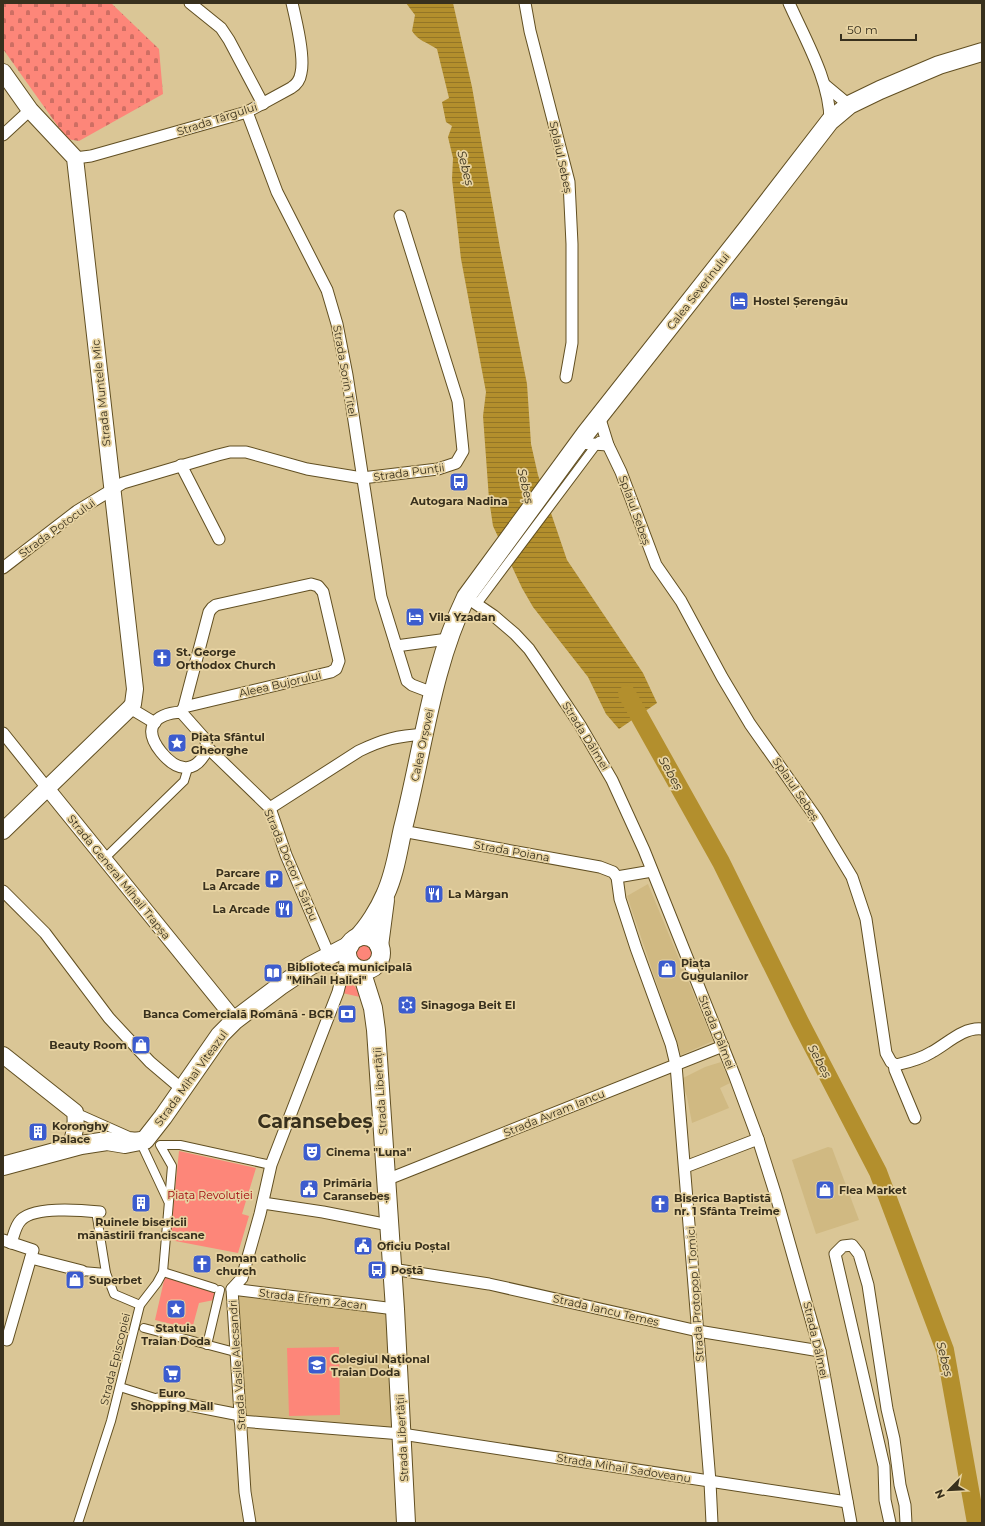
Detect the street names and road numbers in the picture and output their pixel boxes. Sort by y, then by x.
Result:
street label: Strada Târgului [175,99,259,139]
street label: Splaiul Sebeș [547,120,576,195]
street label: Calea Severinului [663,250,733,332]
street label: Strada Sorin Titel [330,324,360,418]
street label: Strada Muntele Mic [88,339,114,447]
street label: Strada Punții [373,460,445,484]
street label: Splaiul Sebeș [616,473,654,547]
street label: Strada Potocului [16,496,98,560]
street label: Aleea Bujorului [237,668,323,700]
street label: Strada Dâlmei [559,699,613,773]
street label: Calea Orșovei [407,707,437,783]
street label: Splaiul Sebeș [770,755,822,824]
street label: Strada Doctor I. Sârbu [261,807,321,923]
street label: Strada General Mihail Trapșa [64,812,174,942]
street label: Strada Poiana [473,837,551,865]
street label: Strada Dâlmei [696,993,738,1071]
street label: Strada Mihai Viteazul [151,1027,231,1129]
street label: Strada Libertății [370,1047,390,1135]
street label: Strada Avram Iancu [501,1086,607,1140]
street label: Strada Protopop I Tomici [683,1226,707,1362]
street label: Strada Efrem Zacan [258,1285,368,1313]
street label: Strada Iancu Temes [552,1291,661,1329]
street label: Strada Vasile Alecsandri [225,1299,249,1431]
street label: Strada Dâlmei [800,1300,832,1380]
street label: Strada Episcopiei [97,1311,133,1407]
street label: Strada Libertății [393,1394,411,1482]
street label: Strada Mihail Sadoveanu [556,1450,692,1486]

